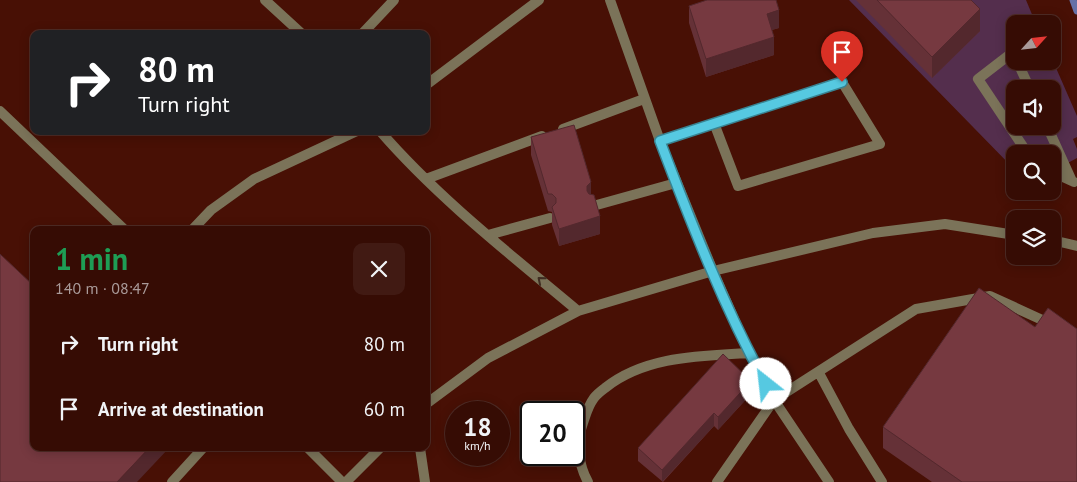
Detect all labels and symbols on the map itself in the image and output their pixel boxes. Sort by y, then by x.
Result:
north arrow [1006,15,1061,70]
pin [821,31,863,82]
one-way arrow [538,277,547,285]
position arrow [739,357,791,409]
speed limit sign: 20 [520,401,585,466]

